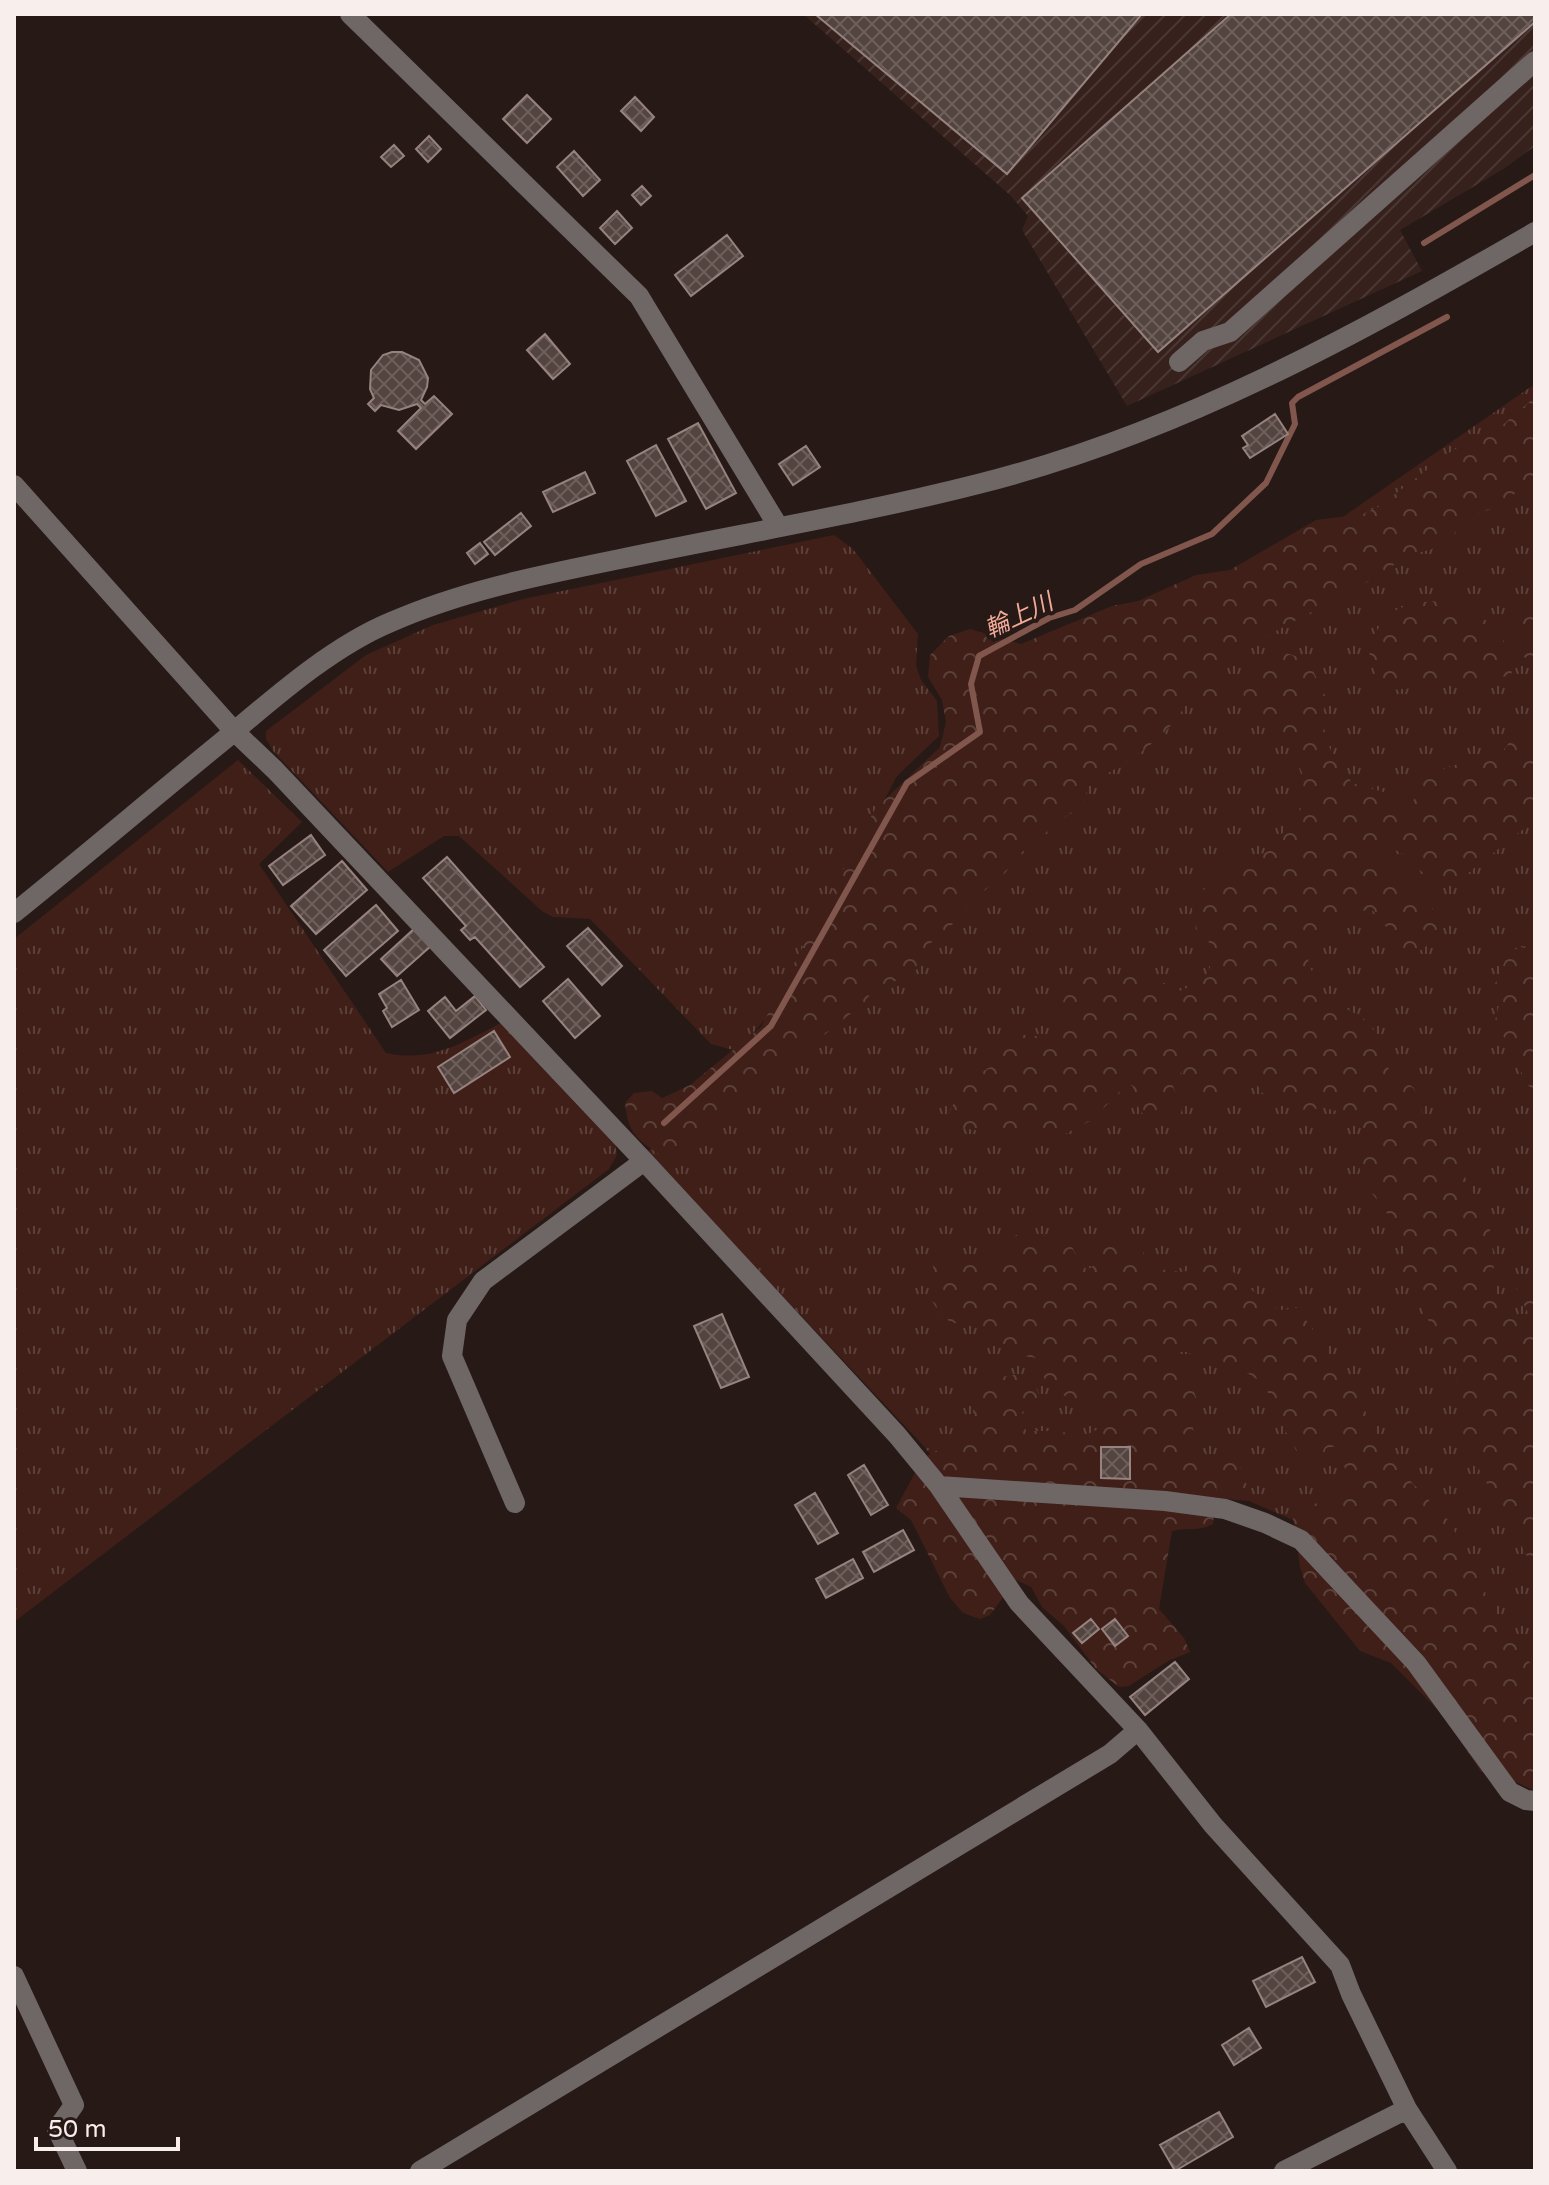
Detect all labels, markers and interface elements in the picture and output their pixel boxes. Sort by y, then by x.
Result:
water label: 輪上川 [980,586,1060,644]
scale bar [36,2101,178,2151]
text: 50 m [48,2115,106,2144]

